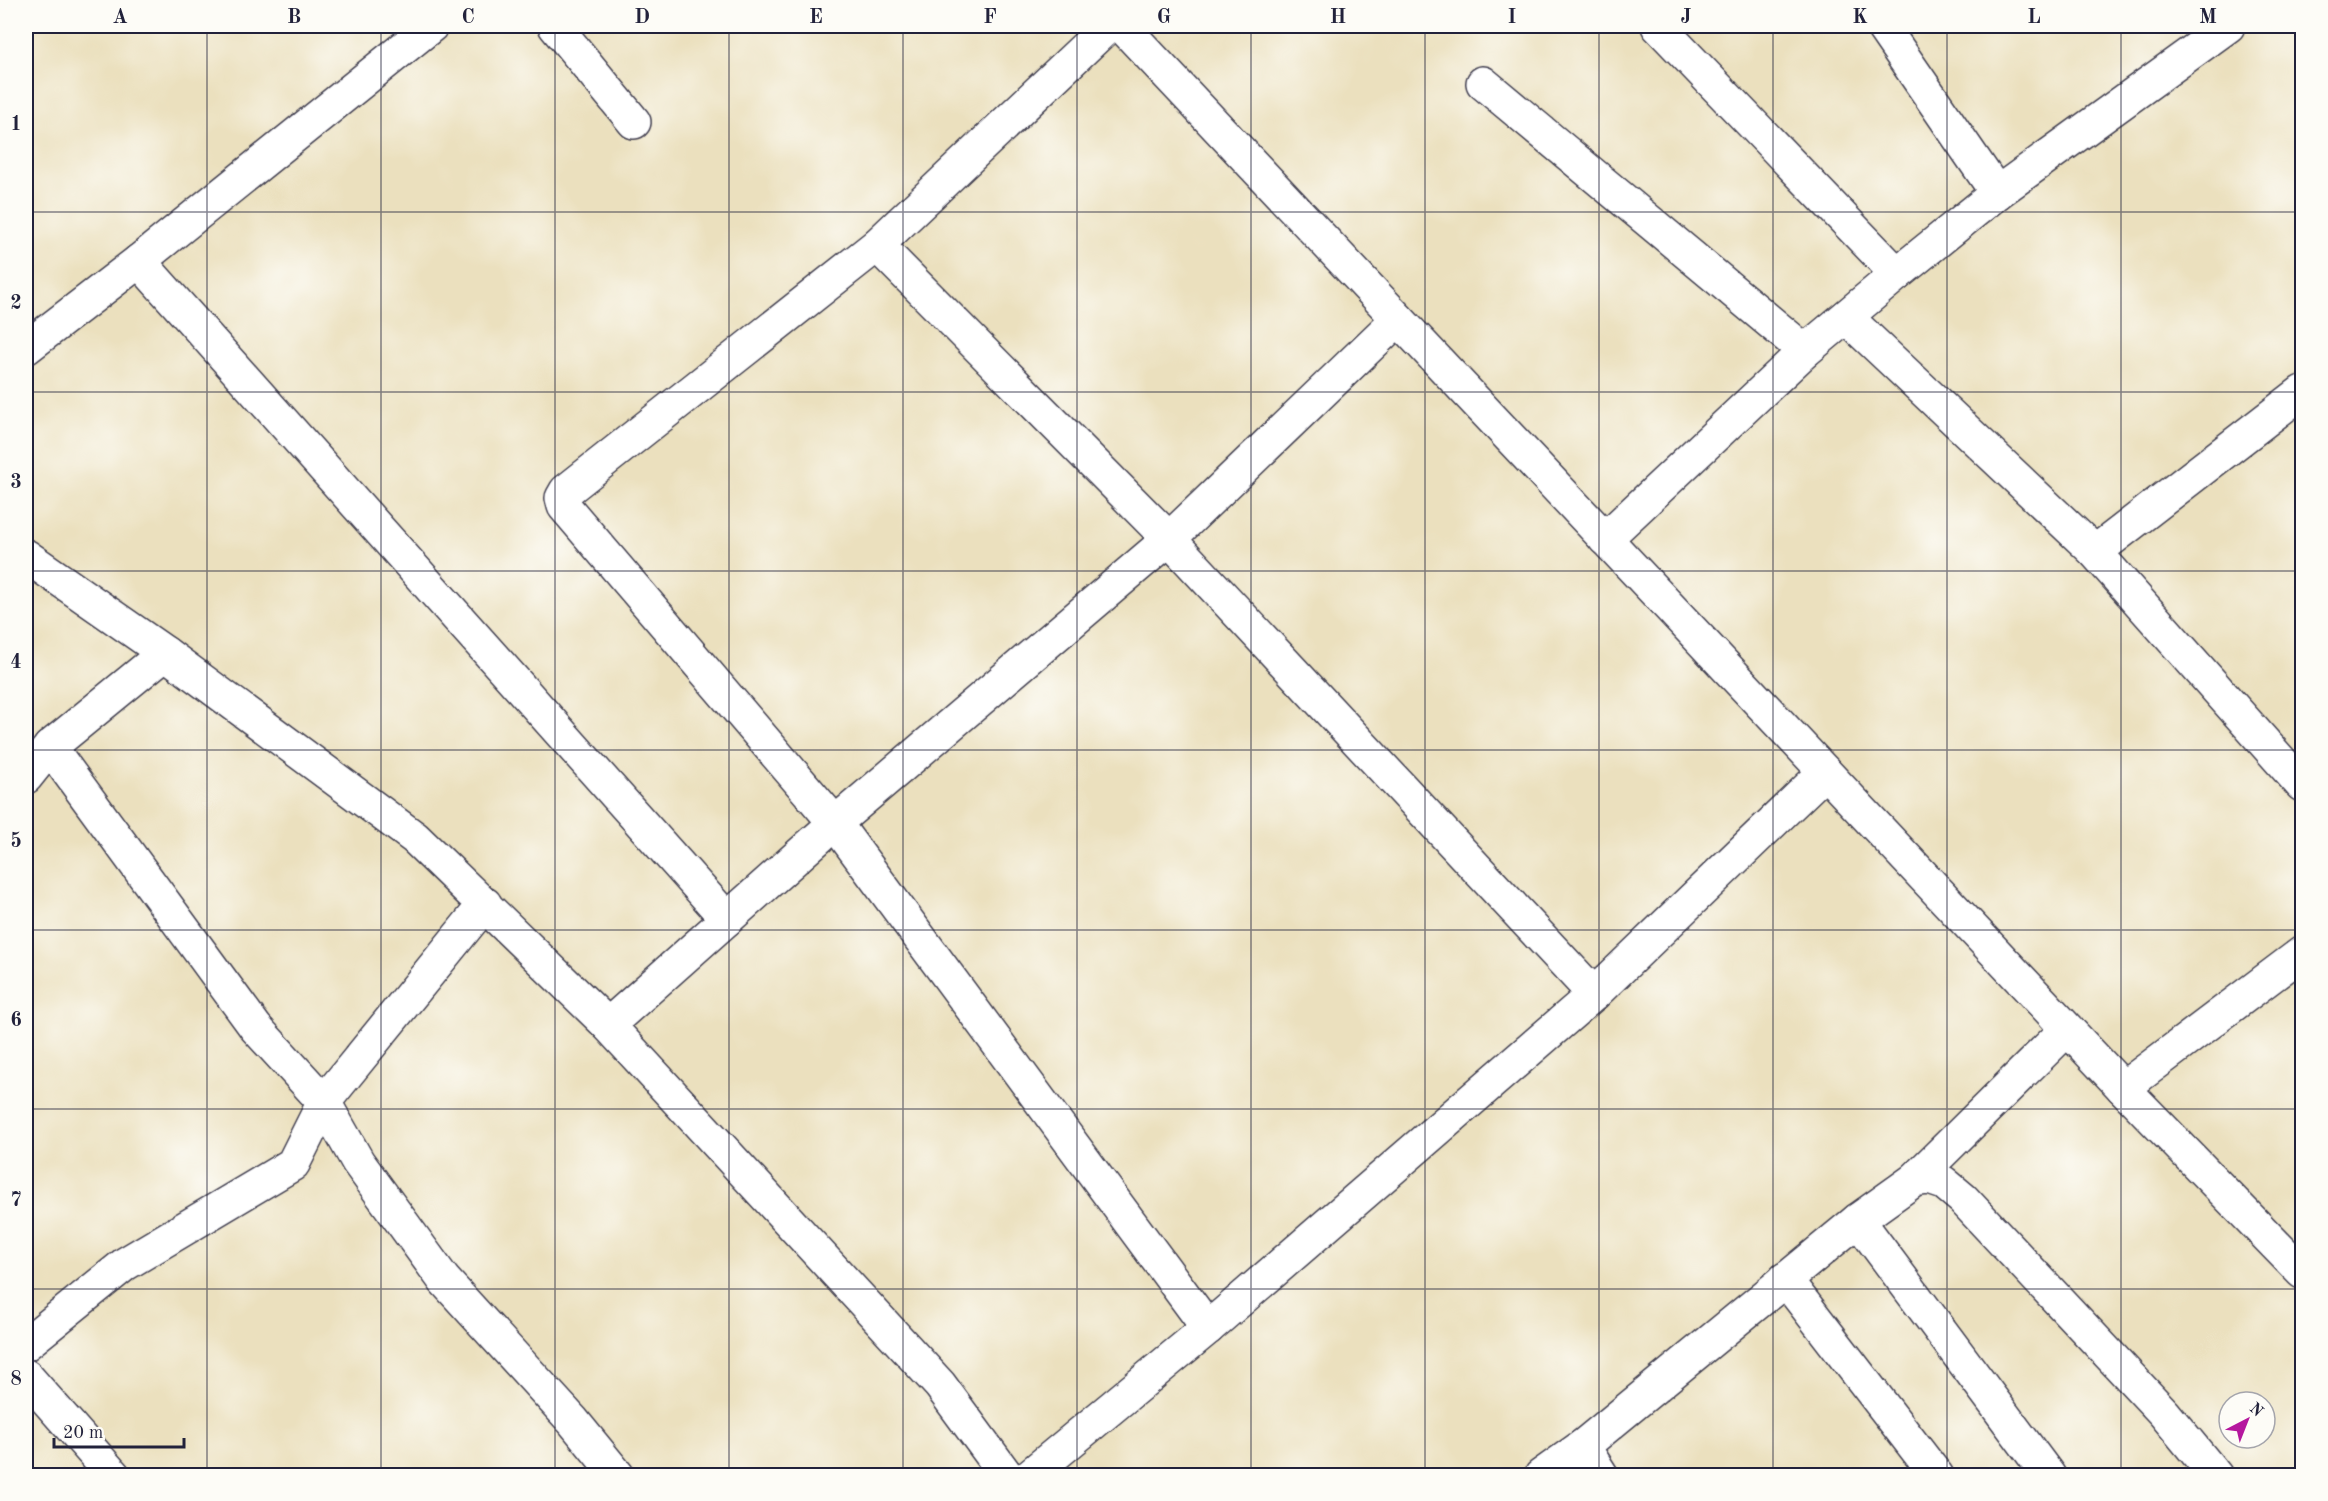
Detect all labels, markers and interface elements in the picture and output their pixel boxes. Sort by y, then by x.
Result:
text: A [112,8,128,28]
text: B [287,8,301,28]
text: C [461,8,475,28]
text: D [634,8,650,28]
text: E [809,8,823,28]
text: F [983,8,997,28]
text: G [1157,8,1171,28]
text: H [1330,8,1346,28]
text: I [1508,8,1516,28]
text: J [1681,8,1692,28]
text: K [1852,8,1868,28]
text: L [2027,8,2041,28]
text: M [2199,8,2217,28]
text: 1 [10,115,22,135]
text: 2 [10,294,22,314]
text: 3 [10,473,22,493]
text: 4 [10,653,22,673]
text: 5 [10,831,22,852]
text: 6 [10,1011,22,1031]
text: 7 [10,1191,22,1211]
text: 8 [10,1370,22,1390]
north arrow [2217,1390,2277,1450]
text: N [2246,1400,2266,1421]
scale bar [54,1411,184,1449]
text: 20 m [63,1424,103,1442]

